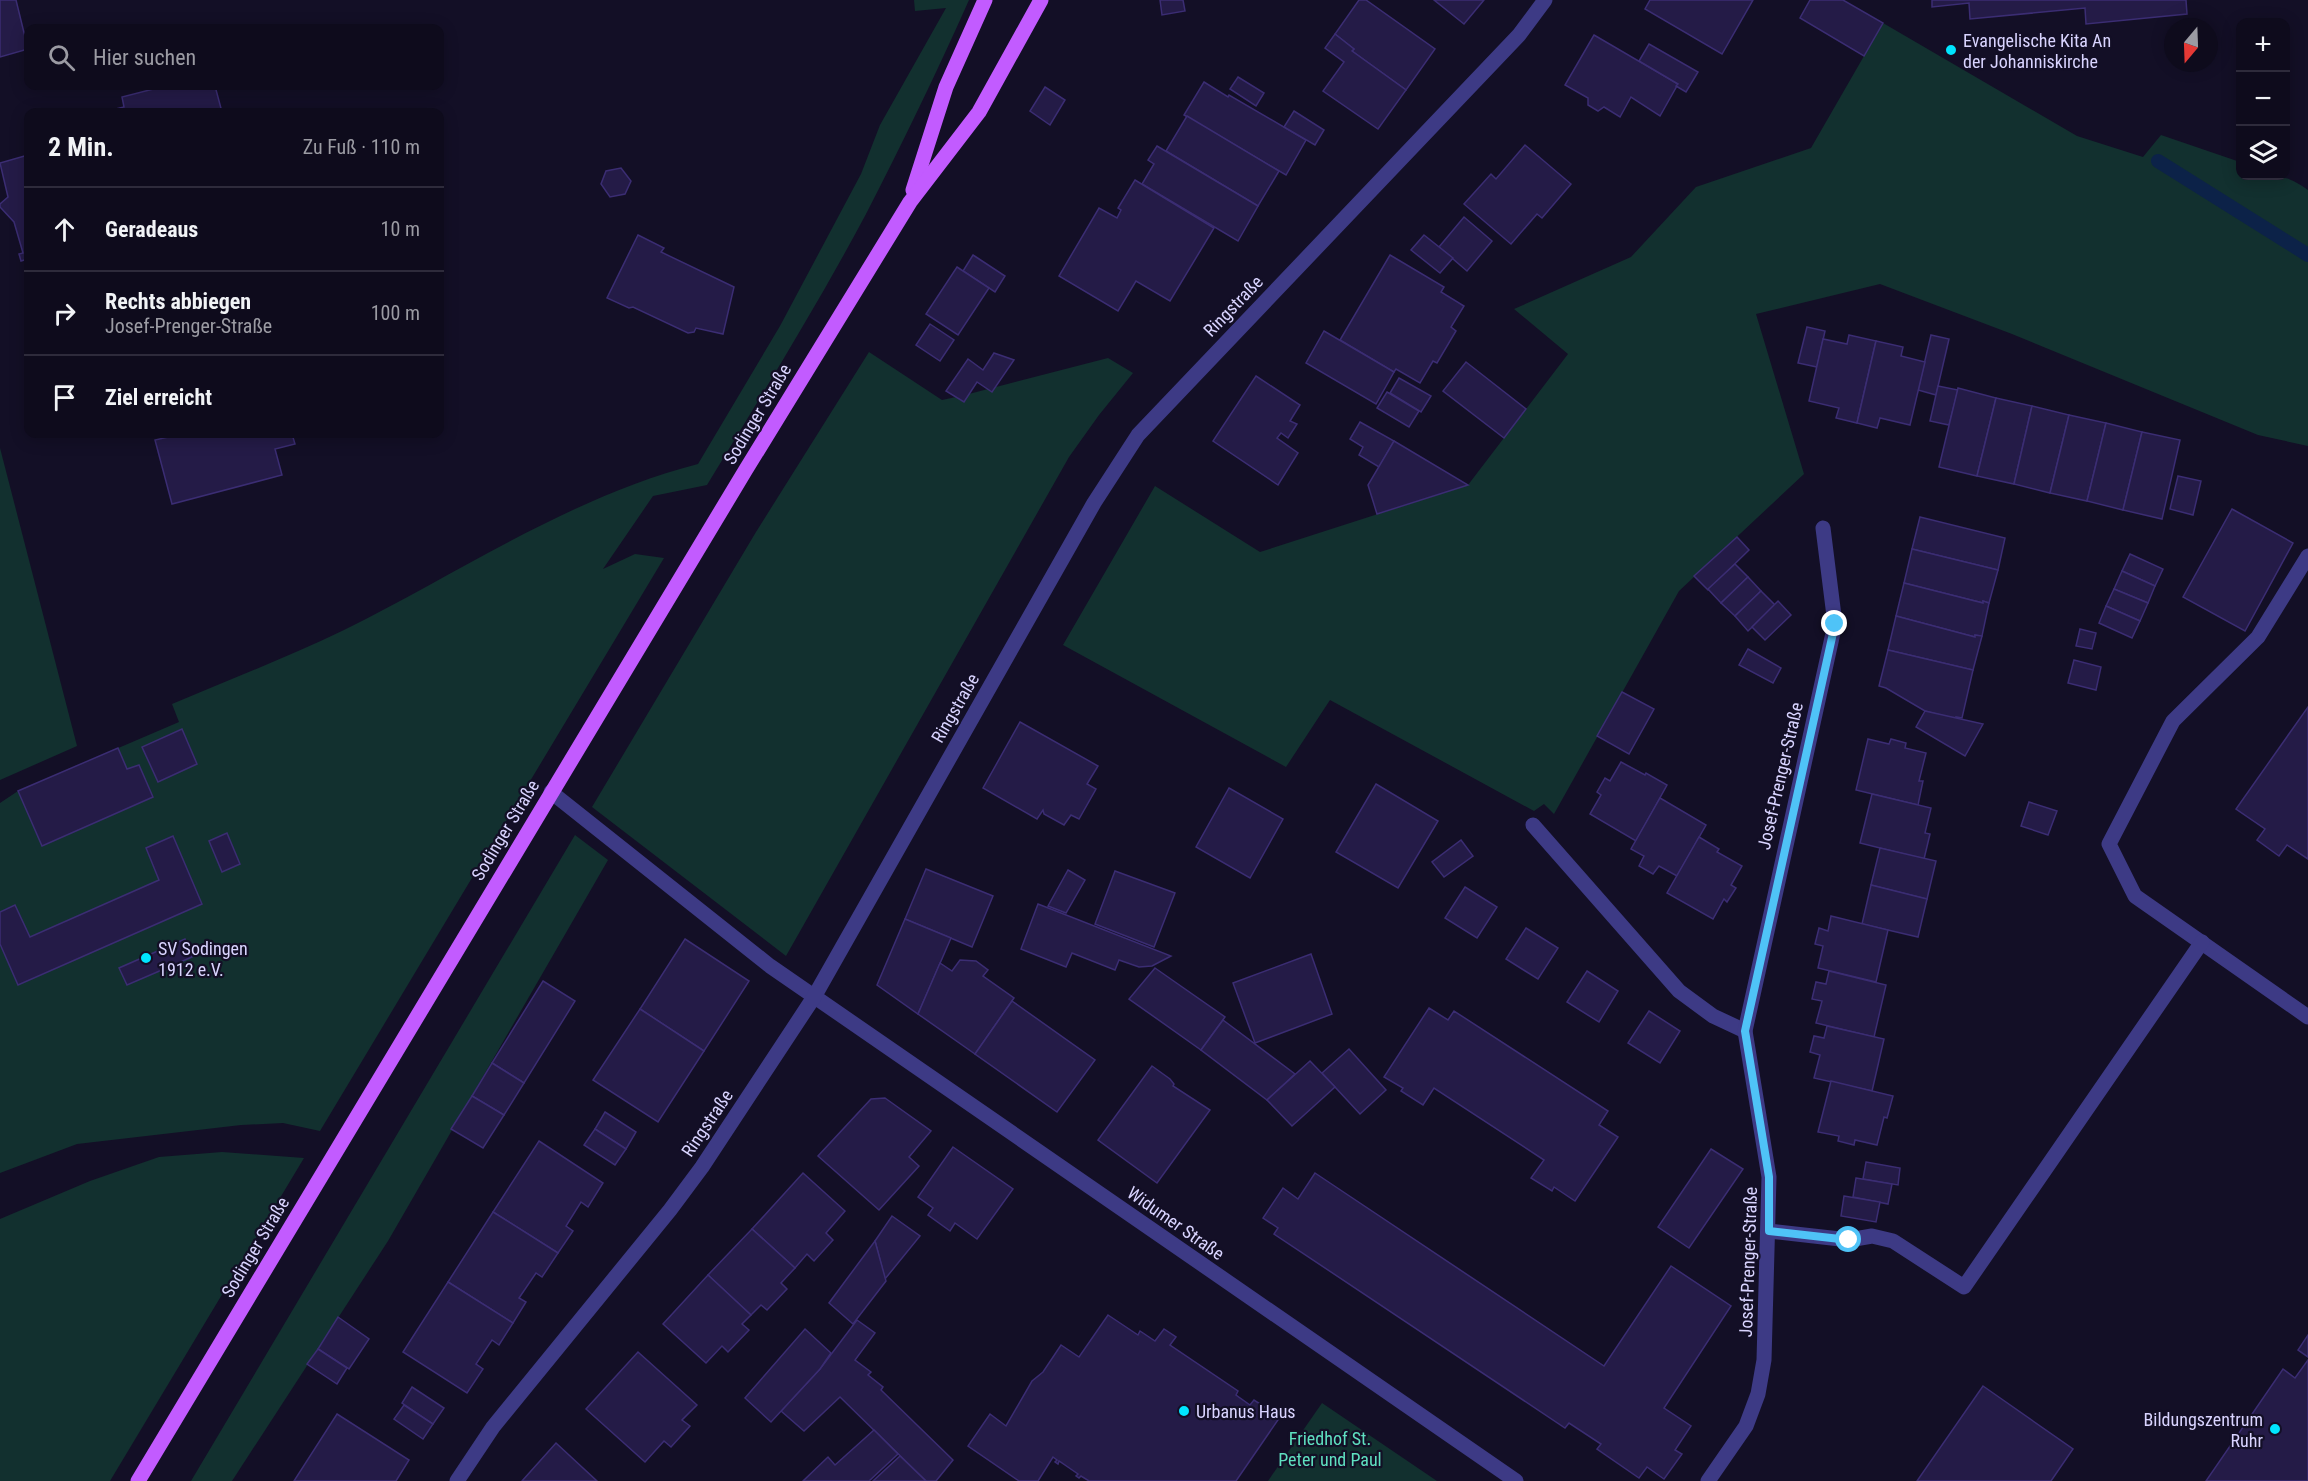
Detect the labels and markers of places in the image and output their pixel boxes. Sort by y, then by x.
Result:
place label: Evangelische Kita An der Johanniskirche [1963,30,2111,72]
marker: Evangelische Kita An der Johanniskirche [1944,43,1958,57]
place label: SV Sodingen 1912 e.V. [158,938,248,980]
marker: SV Sodingen 1912 e.V. [139,951,153,965]
place label: Urbanus Haus [1196,1401,1296,1422]
marker: Urbanus Haus [1177,1404,1191,1418]
place label: Bildungszentrum Ruhr [2143,1409,2264,1451]
marker: Bildungszentrum Ruhr [2268,1422,2282,1436]

